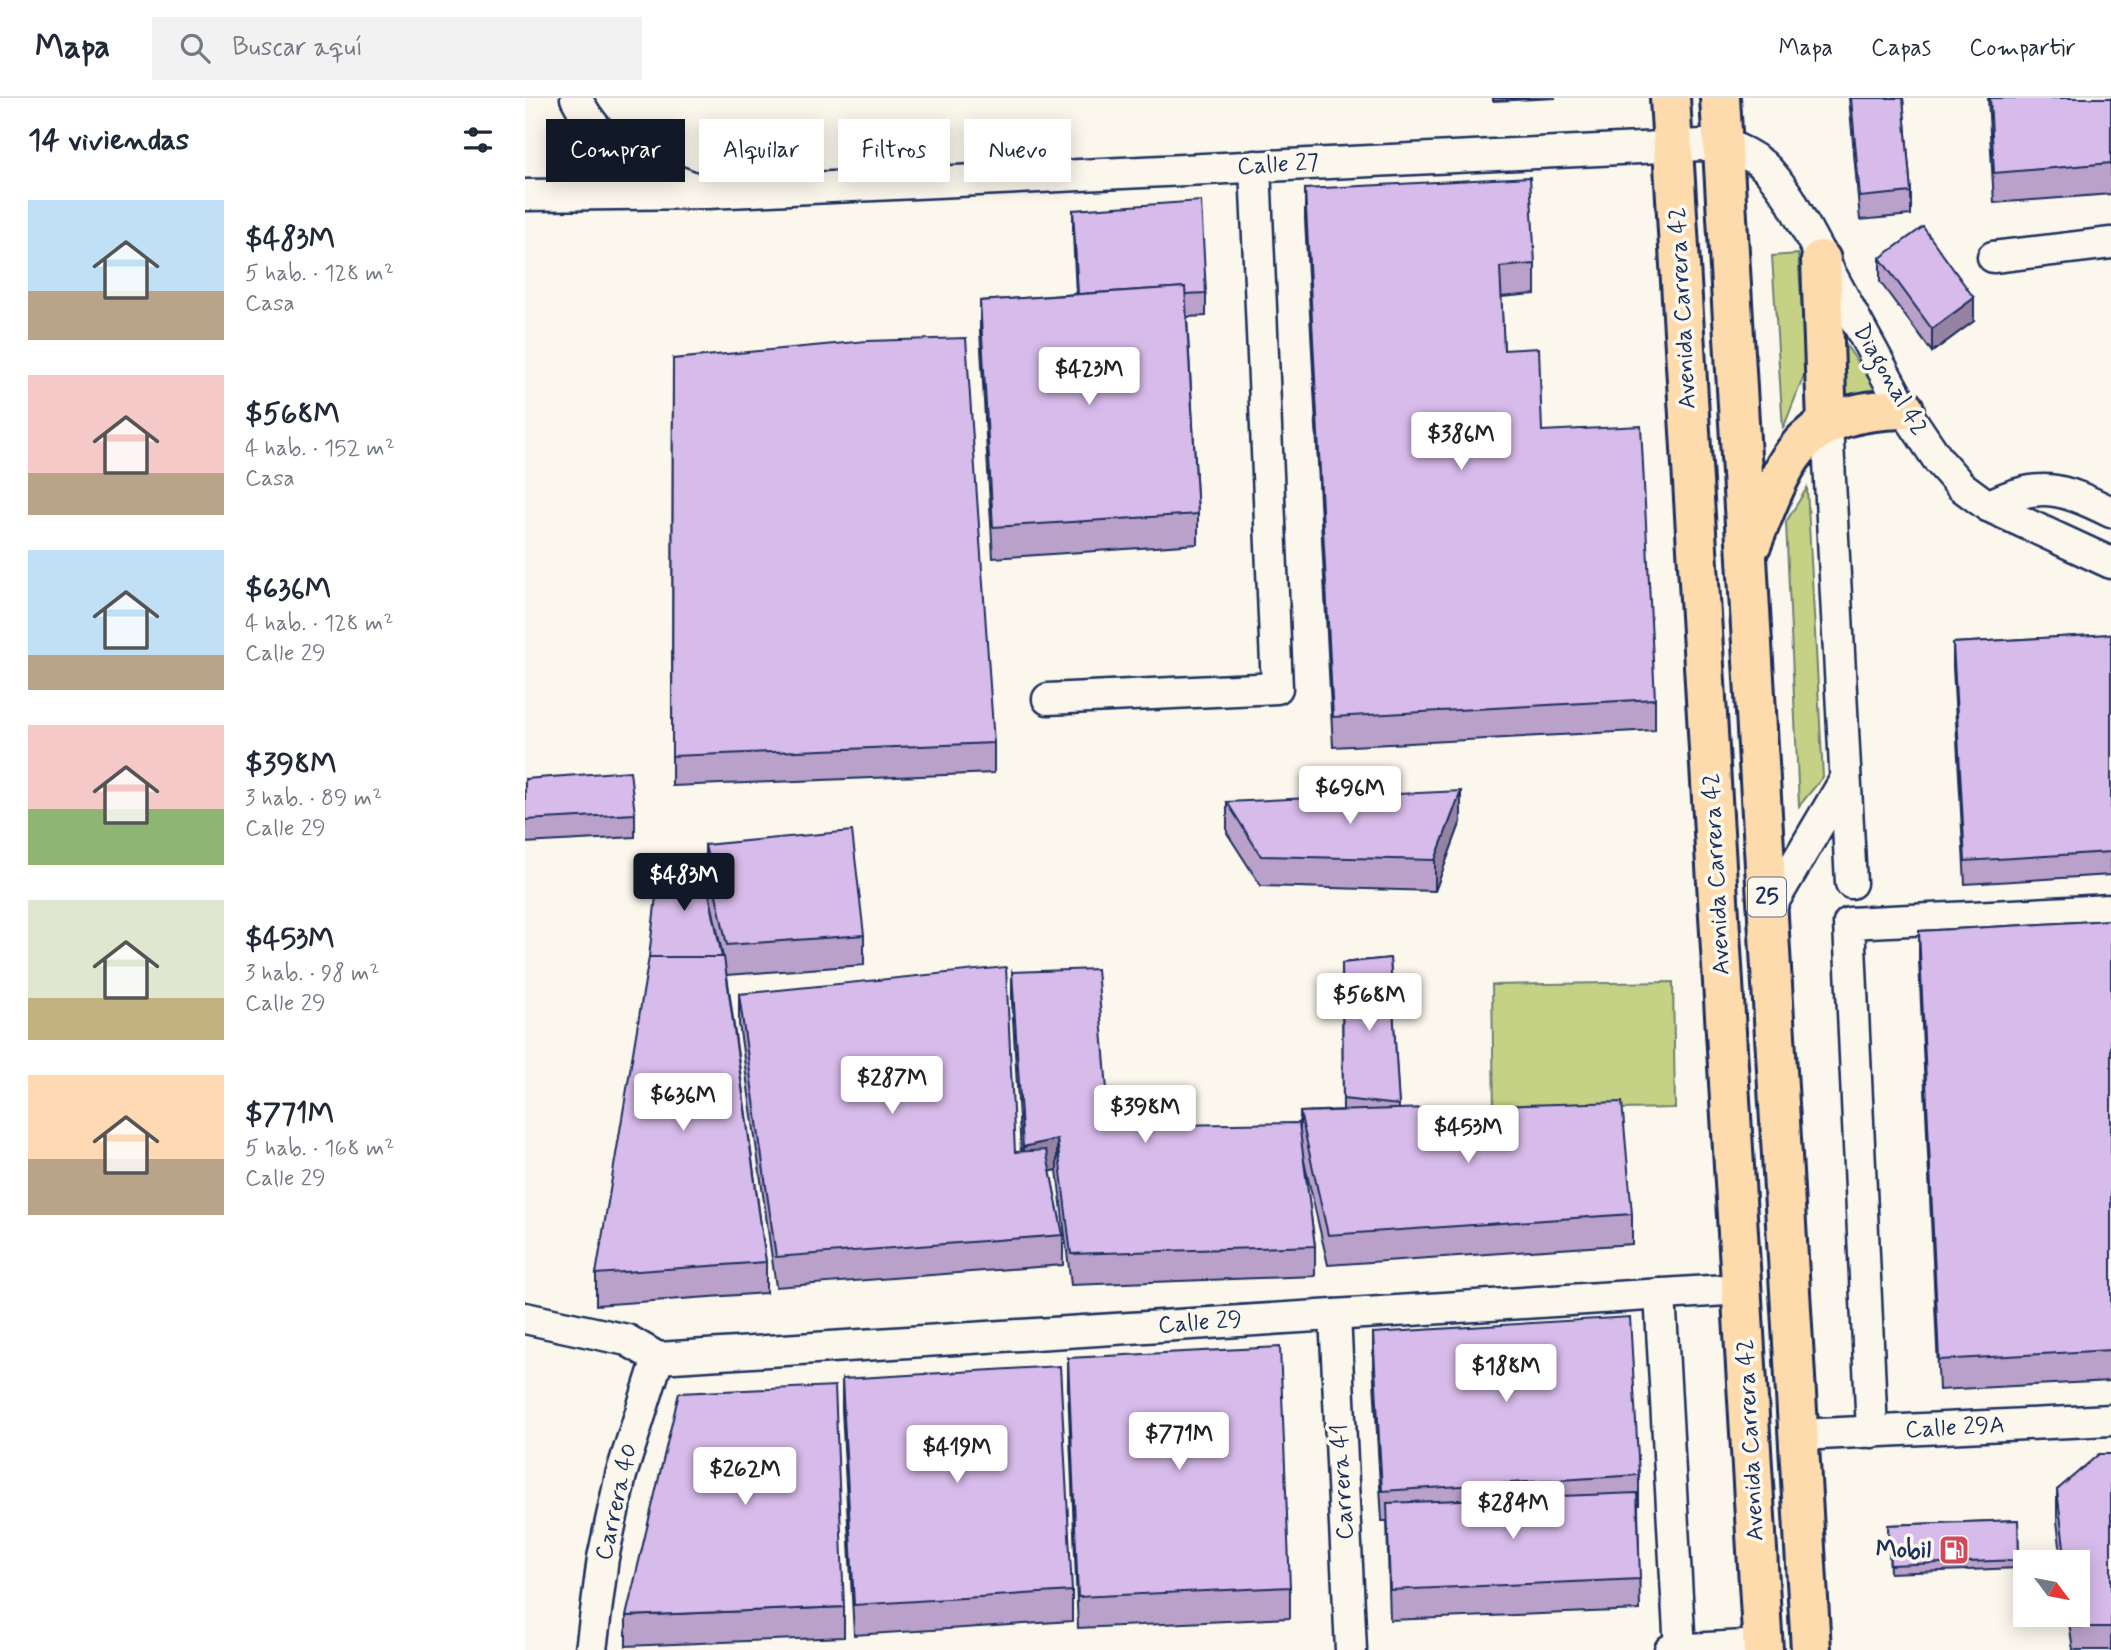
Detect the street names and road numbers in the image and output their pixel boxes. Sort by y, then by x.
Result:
street label: Calle 27 [1236,147,1320,183]
street label: Avenida Carrera 42 [1662,206,1704,410]
street label: Diagonal 42 [1843,319,1934,443]
street label: Avenida Carrera 42 [1696,772,1738,976]
road number: 25 [1748,877,1786,916]
street label: Calle 29 [1157,1305,1243,1341]
street label: Avenida Carrera 42 [1730,1338,1772,1542]
street label: Calle 29A [1904,1410,2006,1446]
street label: Carrera 41 [1324,1423,1362,1541]
street label: Carrera 40 [588,1440,646,1564]

